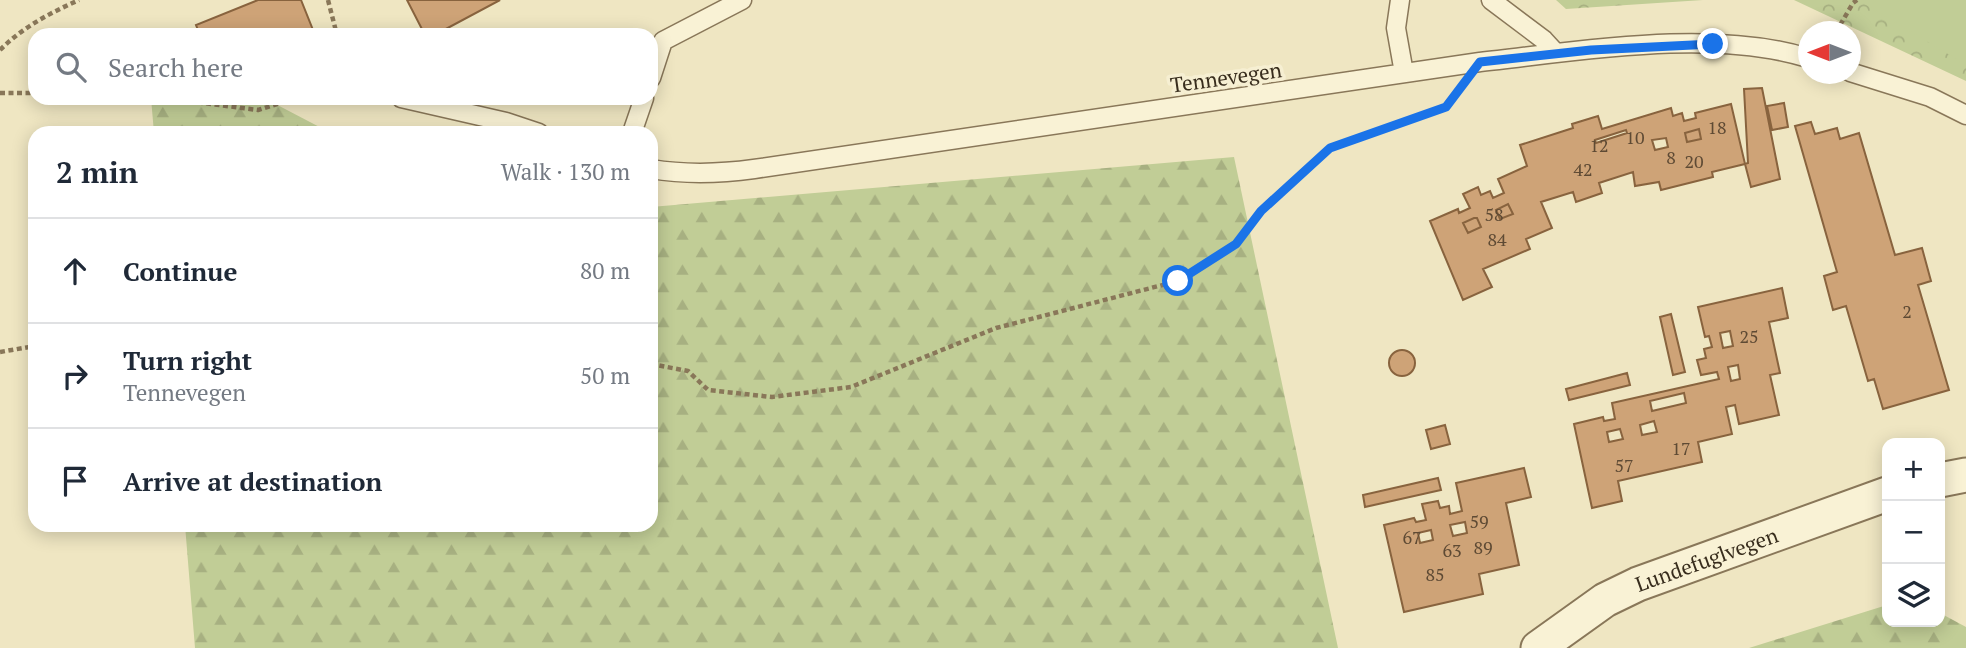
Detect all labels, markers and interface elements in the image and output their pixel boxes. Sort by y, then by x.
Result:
north arrow [1798,21,1861,84]
search box [28,28,658,105]
route end [1697,28,1728,59]
icon: search [52,48,90,86]
text: Search here [108,50,243,84]
street label: Tennevegen [1168,55,1284,99]
house number: 18 [1707,115,1727,139]
house number: 10 [1625,125,1645,149]
house number: 12 [1589,133,1609,157]
house number: 8 [1666,145,1676,169]
house number: 20 [1684,149,1704,173]
text: 2 min [56,152,138,192]
text: Walk · 130 m [501,156,630,187]
house number: 42 [1573,157,1593,181]
house number: 58 [1484,202,1504,226]
house number: 84 [1487,227,1507,251]
icon: ahead [56,252,94,290]
text: Continue [123,254,237,288]
text: 80 m [580,255,630,286]
route start [1162,265,1193,296]
house number: 2 [1902,299,1912,323]
house number: 25 [1739,324,1759,348]
text: Turn right [123,343,252,377]
icon: right [56,357,94,395]
text: 50 m [580,360,630,391]
text: Tennevegen [123,377,246,408]
house number: 17 [1671,436,1691,460]
map controls [1882,438,1945,627]
button: + [1882,438,1945,501]
house number: 57 [1614,453,1634,477]
icon: arrive [56,462,94,500]
text: Arrive at destination [123,464,382,498]
button: − [1882,501,1945,564]
house number: 59 [1469,509,1489,533]
street label: Lundefuglvegen [1631,520,1782,598]
house number: 67 [1402,525,1422,549]
house number: 89 [1473,535,1493,559]
house number: 63 [1442,538,1462,562]
house number: 85 [1425,562,1445,586]
button: layers [1882,564,1945,627]

